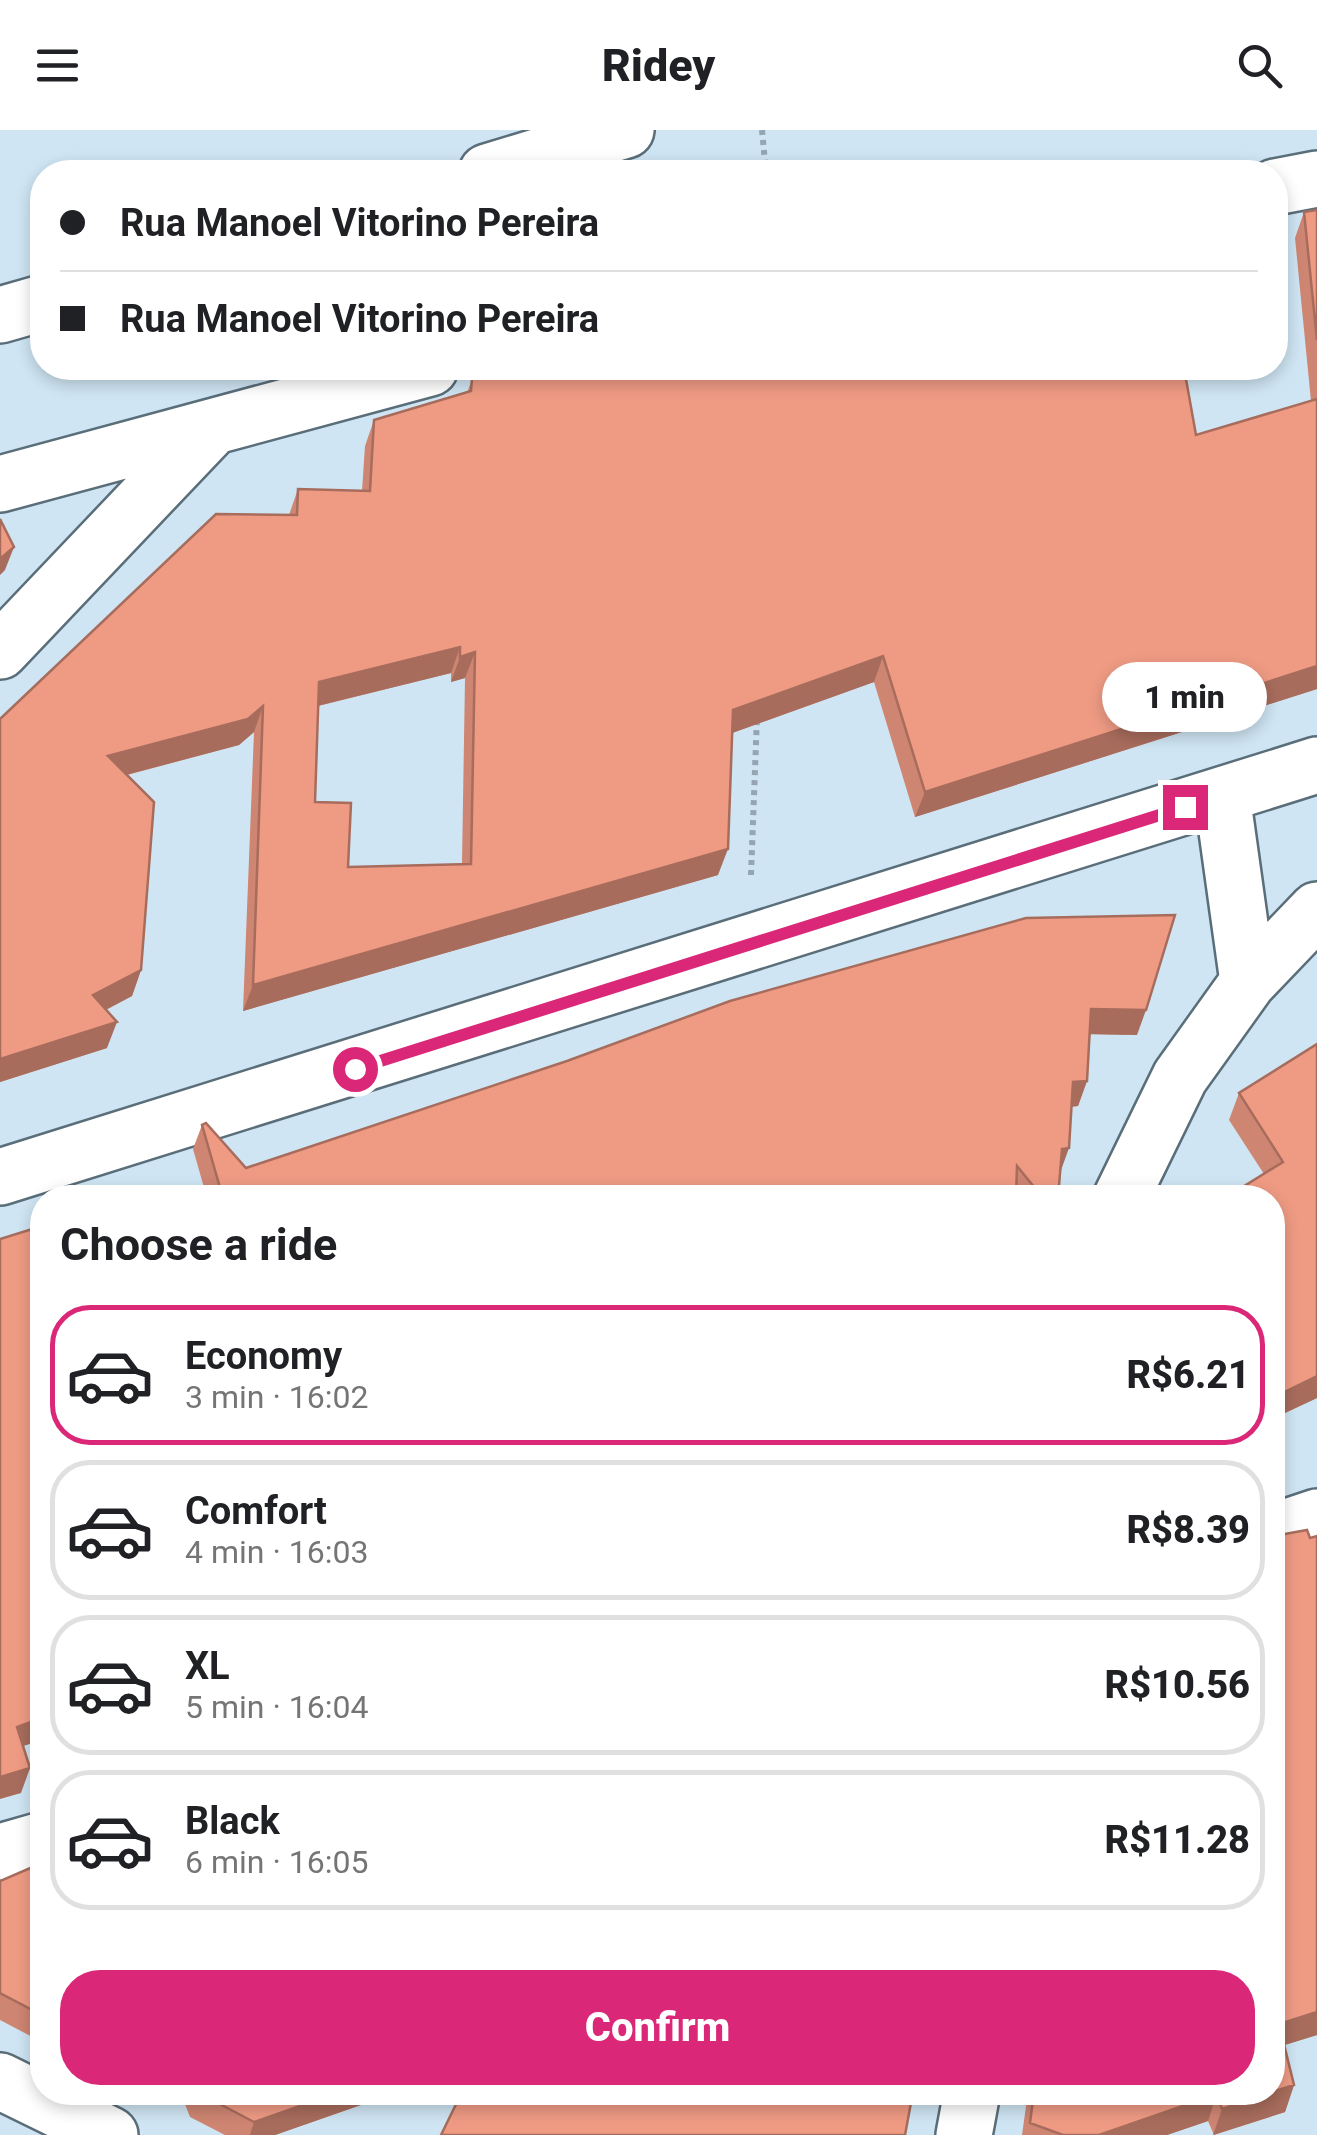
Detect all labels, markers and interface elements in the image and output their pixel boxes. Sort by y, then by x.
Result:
icon: menu [30,38,85,93]
icon: search [1232,38,1287,93]
text: Ridey [602,39,715,92]
text: Rua Manoel Vitorino Pereira [120,201,599,245]
text: Rua Manoel Vitorino Pereira [120,297,599,341]
callout: 1 min [1102,662,1268,732]
text: 1 min [1144,678,1225,716]
route end [1163,785,1208,830]
route start [333,1047,378,1092]
text: Choose a ride [60,1218,337,1271]
icon: car [65,1330,155,1420]
text: Economy [185,1334,342,1378]
text: R$6.21 [1127,1353,1250,1397]
text: 3 min · 16:02 [185,1378,368,1416]
icon: car [65,1485,155,1575]
text: Comfort [185,1489,327,1533]
text: R$8.39 [1127,1508,1250,1552]
text: 4 min · 16:03 [185,1533,368,1571]
icon: car [65,1640,155,1730]
text: XL [185,1644,230,1688]
text: R$10.56 [1105,1663,1250,1707]
text: 5 min · 16:04 [185,1688,368,1726]
icon: car [65,1795,155,1885]
text: Black [185,1799,280,1843]
text: R$11.28 [1105,1818,1250,1862]
text: 6 min · 16:05 [185,1843,368,1881]
button: Confirm [60,1970,1255,2085]

